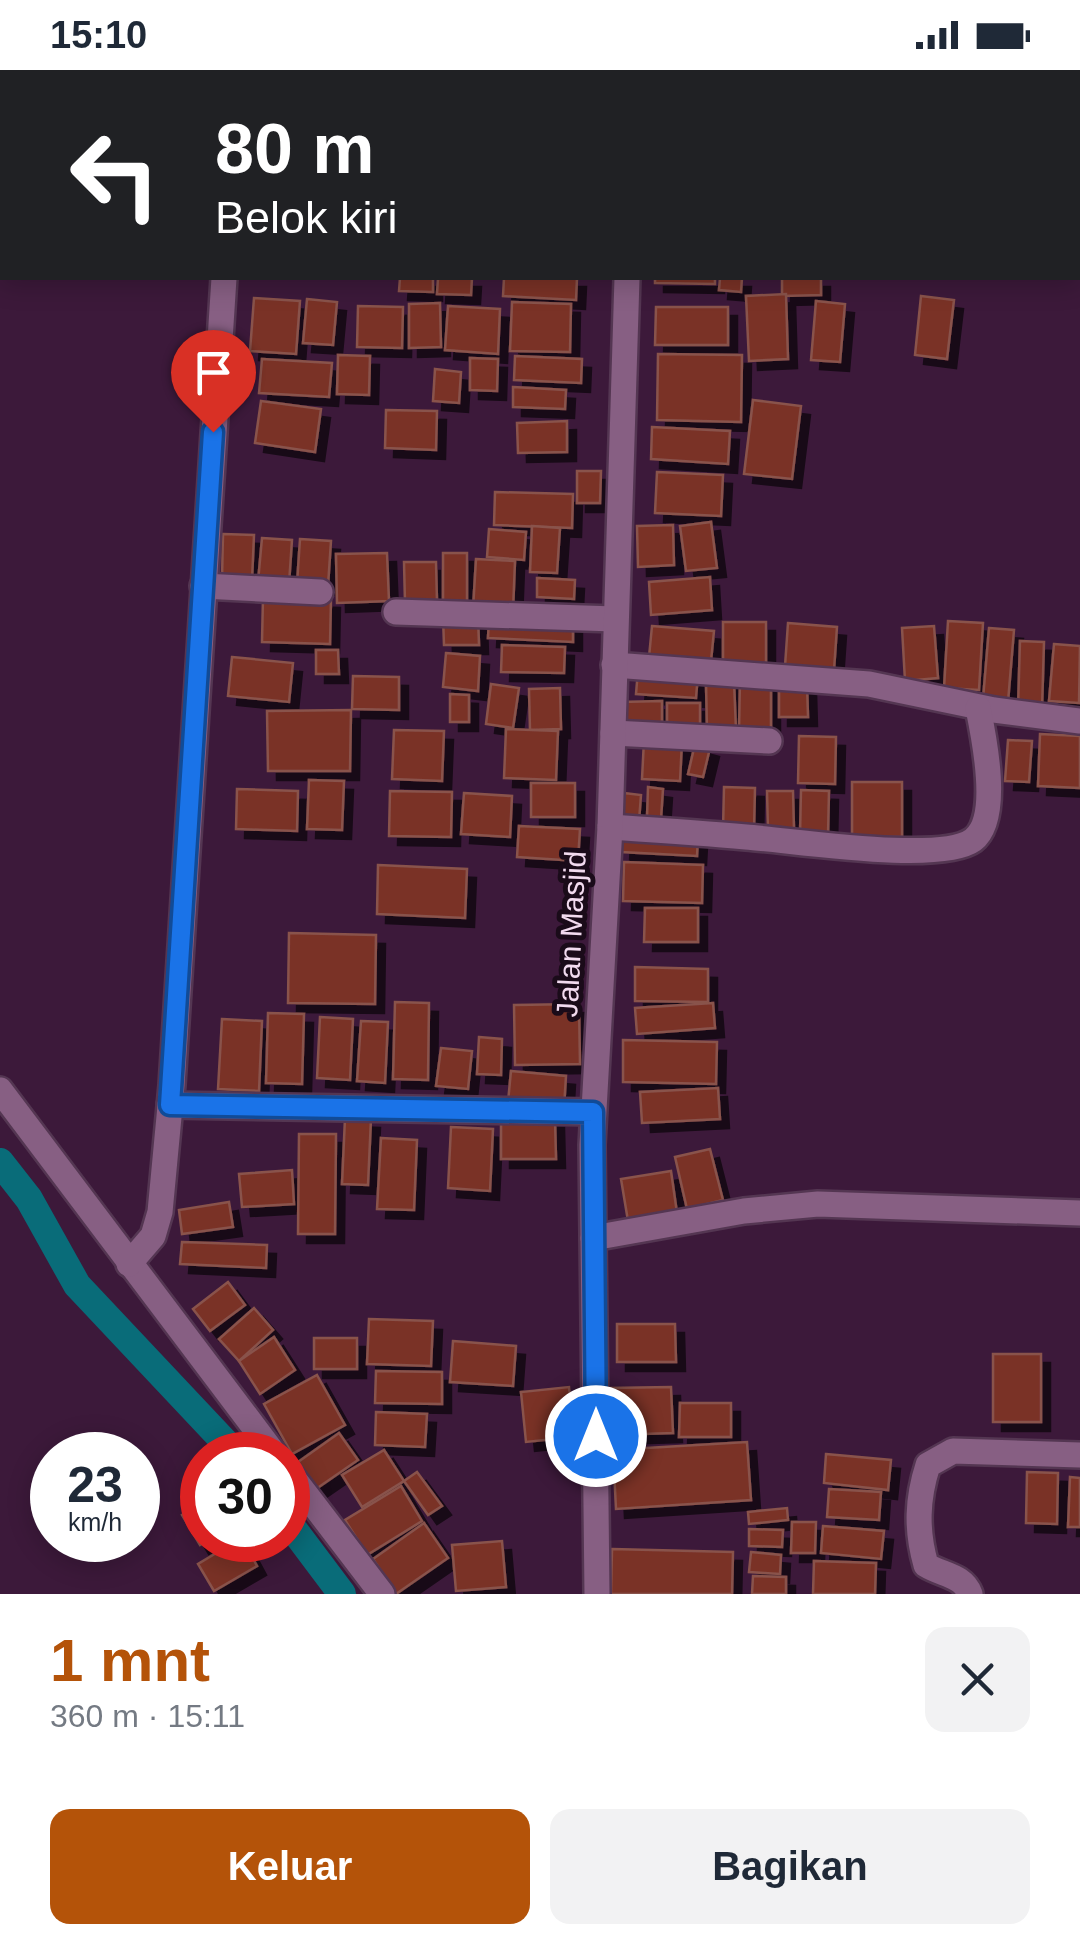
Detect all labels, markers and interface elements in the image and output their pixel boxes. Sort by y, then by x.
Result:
text: 15:10 [50,14,147,56]
icon: left [50,110,180,240]
text: 80 m [215,110,375,188]
text: Belok kiri [215,192,398,243]
pin [171,330,256,433]
icon: arrive [186,345,241,400]
street label: Jalan Masjid [550,850,592,1018]
position arrow [544,1384,648,1488]
speed limit sign: 30 [180,1432,310,1562]
text: 23 [67,1457,123,1513]
text: km/h [68,1508,122,1536]
text: 1 mnt [50,1627,210,1694]
button: close [925,1627,1030,1732]
text: 360 m · 15:11 [50,1698,245,1734]
button: Keluar [50,1809,530,1924]
button: Bagikan [550,1809,1030,1924]

